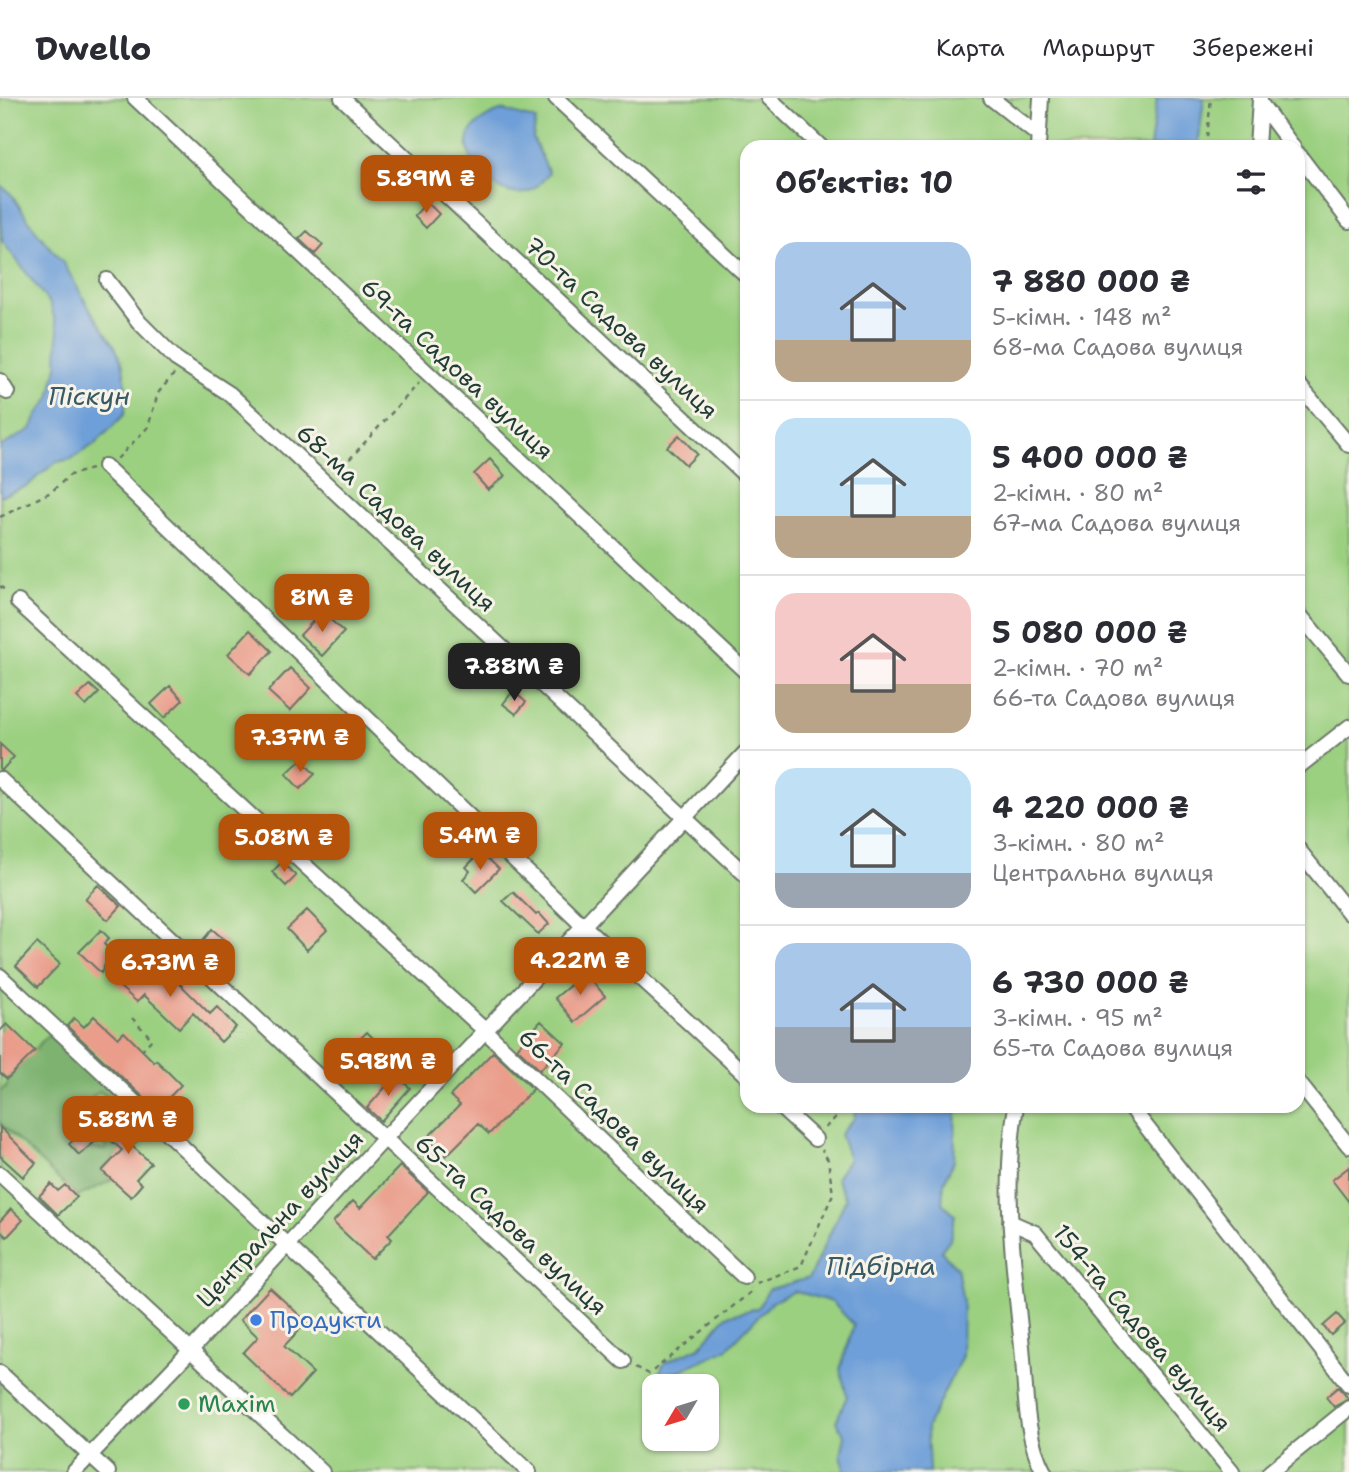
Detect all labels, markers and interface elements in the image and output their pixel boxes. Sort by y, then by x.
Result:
text: Dwello [35,26,151,71]
text: Карта [936,32,1005,64]
text: Маршрут [1043,32,1155,64]
text: Збережені [1193,32,1314,64]
pin: 5.89M ₴ [361,156,491,215]
text: Об’єктів: 10 [775,162,953,203]
text: 5.89M ₴ [377,163,475,193]
icon: filters [1232,163,1270,201]
street label: 70-та Садова вулиця [517,230,725,426]
text: 7 880 000 ₴ [992,261,1190,302]
icon: home [831,270,915,354]
street label: 69-та Садова вулиця [354,271,560,467]
text: 5-кімн. · 148 m² [992,302,1171,332]
text: 68-ма Садова вулиця [992,332,1243,362]
water label: Піскун [48,378,130,413]
street label: 68-ма Садова вулиця [289,417,503,619]
text: 5 400 000 ₴ [992,437,1188,478]
icon: home [831,446,915,530]
text: 2-кімн. · 80 m² [992,478,1163,508]
text: 67-ма Садова вулиця [992,508,1241,538]
pin: 8M ₴ [281,574,363,634]
text: 8M ₴ [290,582,354,612]
text: 5 080 000 ₴ [992,612,1188,653]
icon: home [831,621,915,705]
pin: 7.88M ₴ [449,644,579,703]
text: 7.88M ₴ [464,651,564,681]
text: 2-кімн. · 70 m² [992,653,1163,683]
text: 66-та Садова вулиця [992,683,1235,713]
pin: 7.37M ₴ [235,714,365,774]
text: 7.37M ₴ [251,722,349,752]
text: 4 220 000 ₴ [992,787,1189,828]
icon: home [831,796,915,880]
pin: 5.4M ₴ [423,812,537,872]
pin: 5.08M ₴ [219,814,349,874]
text: 5.4M ₴ [439,820,521,850]
text: 5.08M ₴ [235,822,333,852]
text: 3-кімн. · 80 m² [992,828,1165,858]
text: Центральна вулиця [992,858,1214,888]
pin: 4.22M ₴ [515,937,645,997]
pin: 6.73M ₴ [105,940,235,999]
text: 4.22M ₴ [530,945,630,975]
text: 6.73M ₴ [121,947,219,977]
text: 6 730 000 ₴ [992,962,1189,1003]
icon: home [831,971,915,1055]
text: 3-кімн. · 95 m² [992,1003,1163,1033]
street label: 66-та Садова вулиця [512,1021,716,1221]
text: 65-та Садова вулиця [992,1033,1233,1063]
pin: 5.98M ₴ [323,1038,453,1098]
text: 5.98M ₴ [340,1046,436,1076]
pin: 5.88M ₴ [63,1096,193,1156]
text: 5.88M ₴ [78,1104,178,1134]
street label: Центральна вулиця [189,1123,371,1315]
street label: 65-та Садова вулиця [408,1127,614,1323]
street label: 154-та Садова вулиця [1046,1217,1238,1439]
water label: Підбірна [826,1248,936,1283]
place label: Продукти [270,1304,382,1336]
marker: Продукти [248,1312,264,1328]
north arrow [642,1374,719,1451]
map controls [642,1374,719,1451]
place label: Maxim [198,1388,276,1420]
marker: Maxim [176,1396,192,1412]

